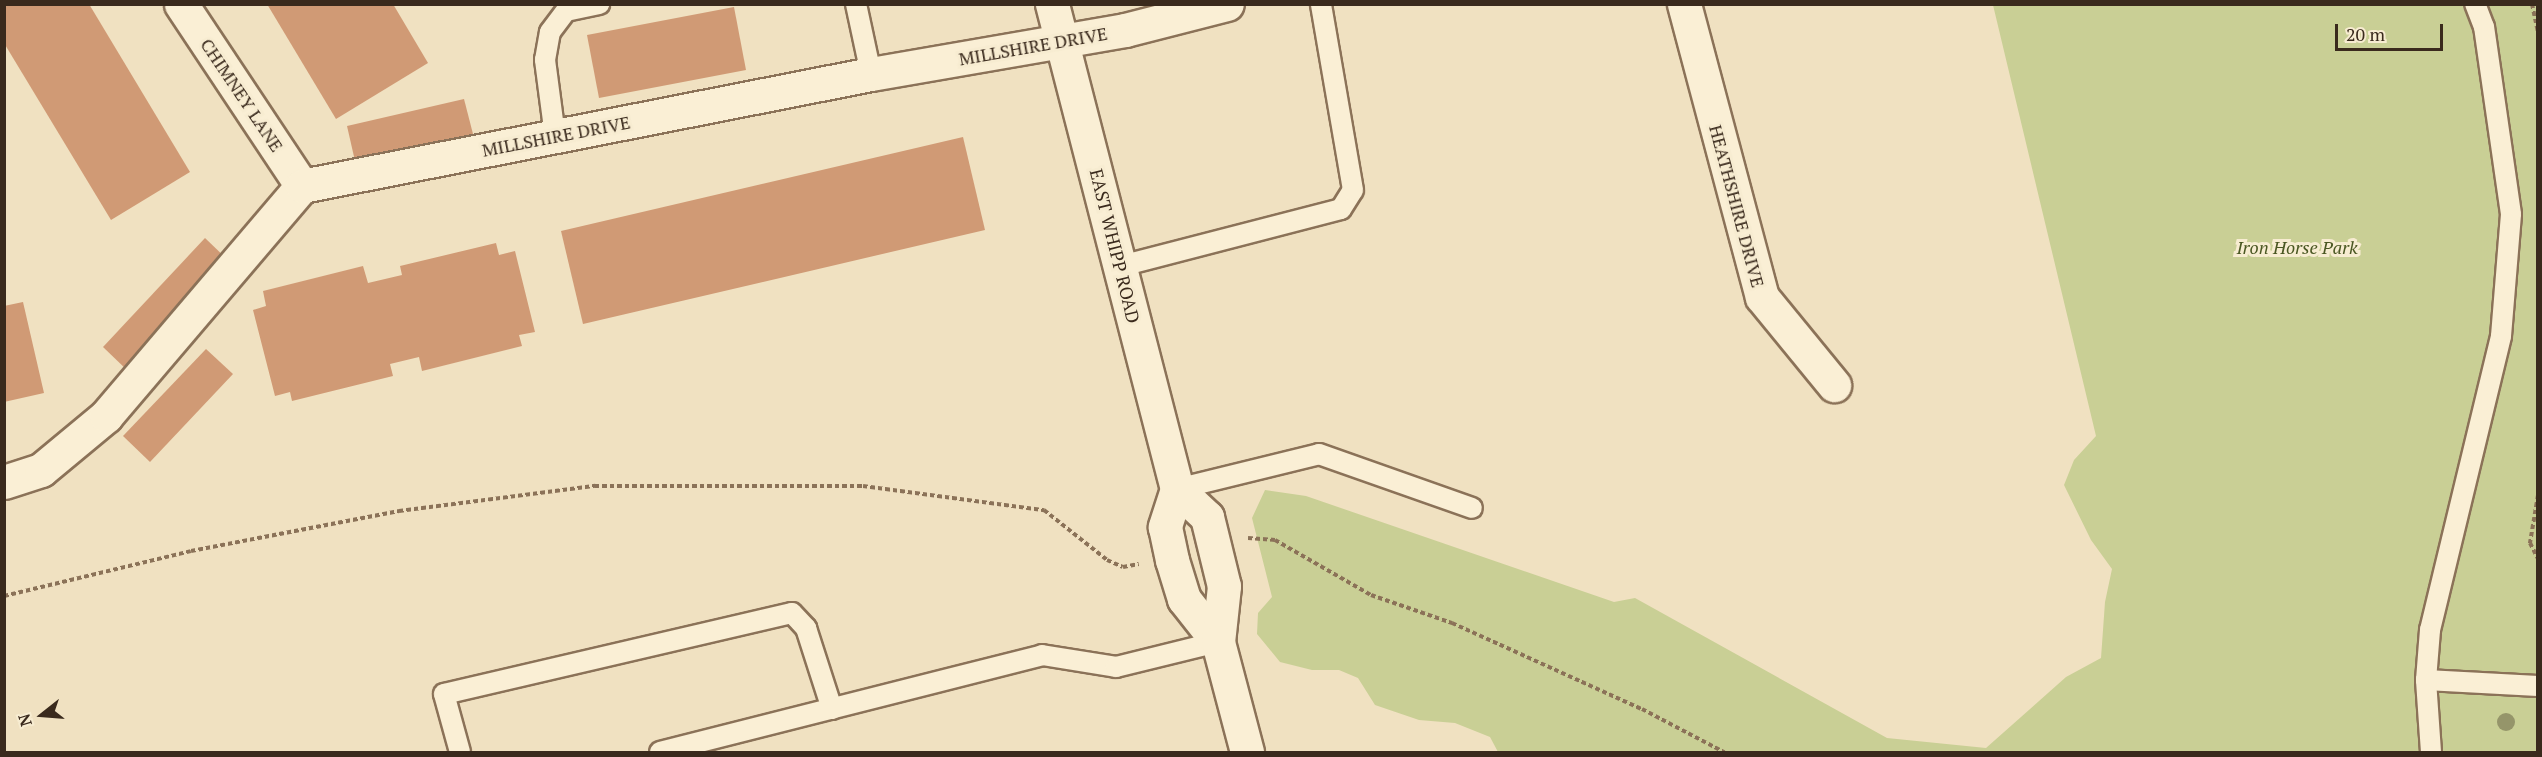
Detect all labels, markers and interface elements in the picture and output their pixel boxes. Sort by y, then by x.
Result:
scale bar [2338,12,2446,50]
street label: MILLSHIRE DRIVE [957,22,1109,70]
text: 20 m [2346,22,2385,46]
street label: CHIMNEY LANE [196,34,288,156]
street label: MILLSHIRE DRIVE [480,111,632,161]
street label: HEATHSHIRE DRIVE [1705,122,1769,290]
street label: EAST WHIPP ROAD [1085,167,1145,325]
park label: Iron Horse Park [2236,236,2358,258]
north arrow [12,685,72,745]
text: N [12,711,37,729]

